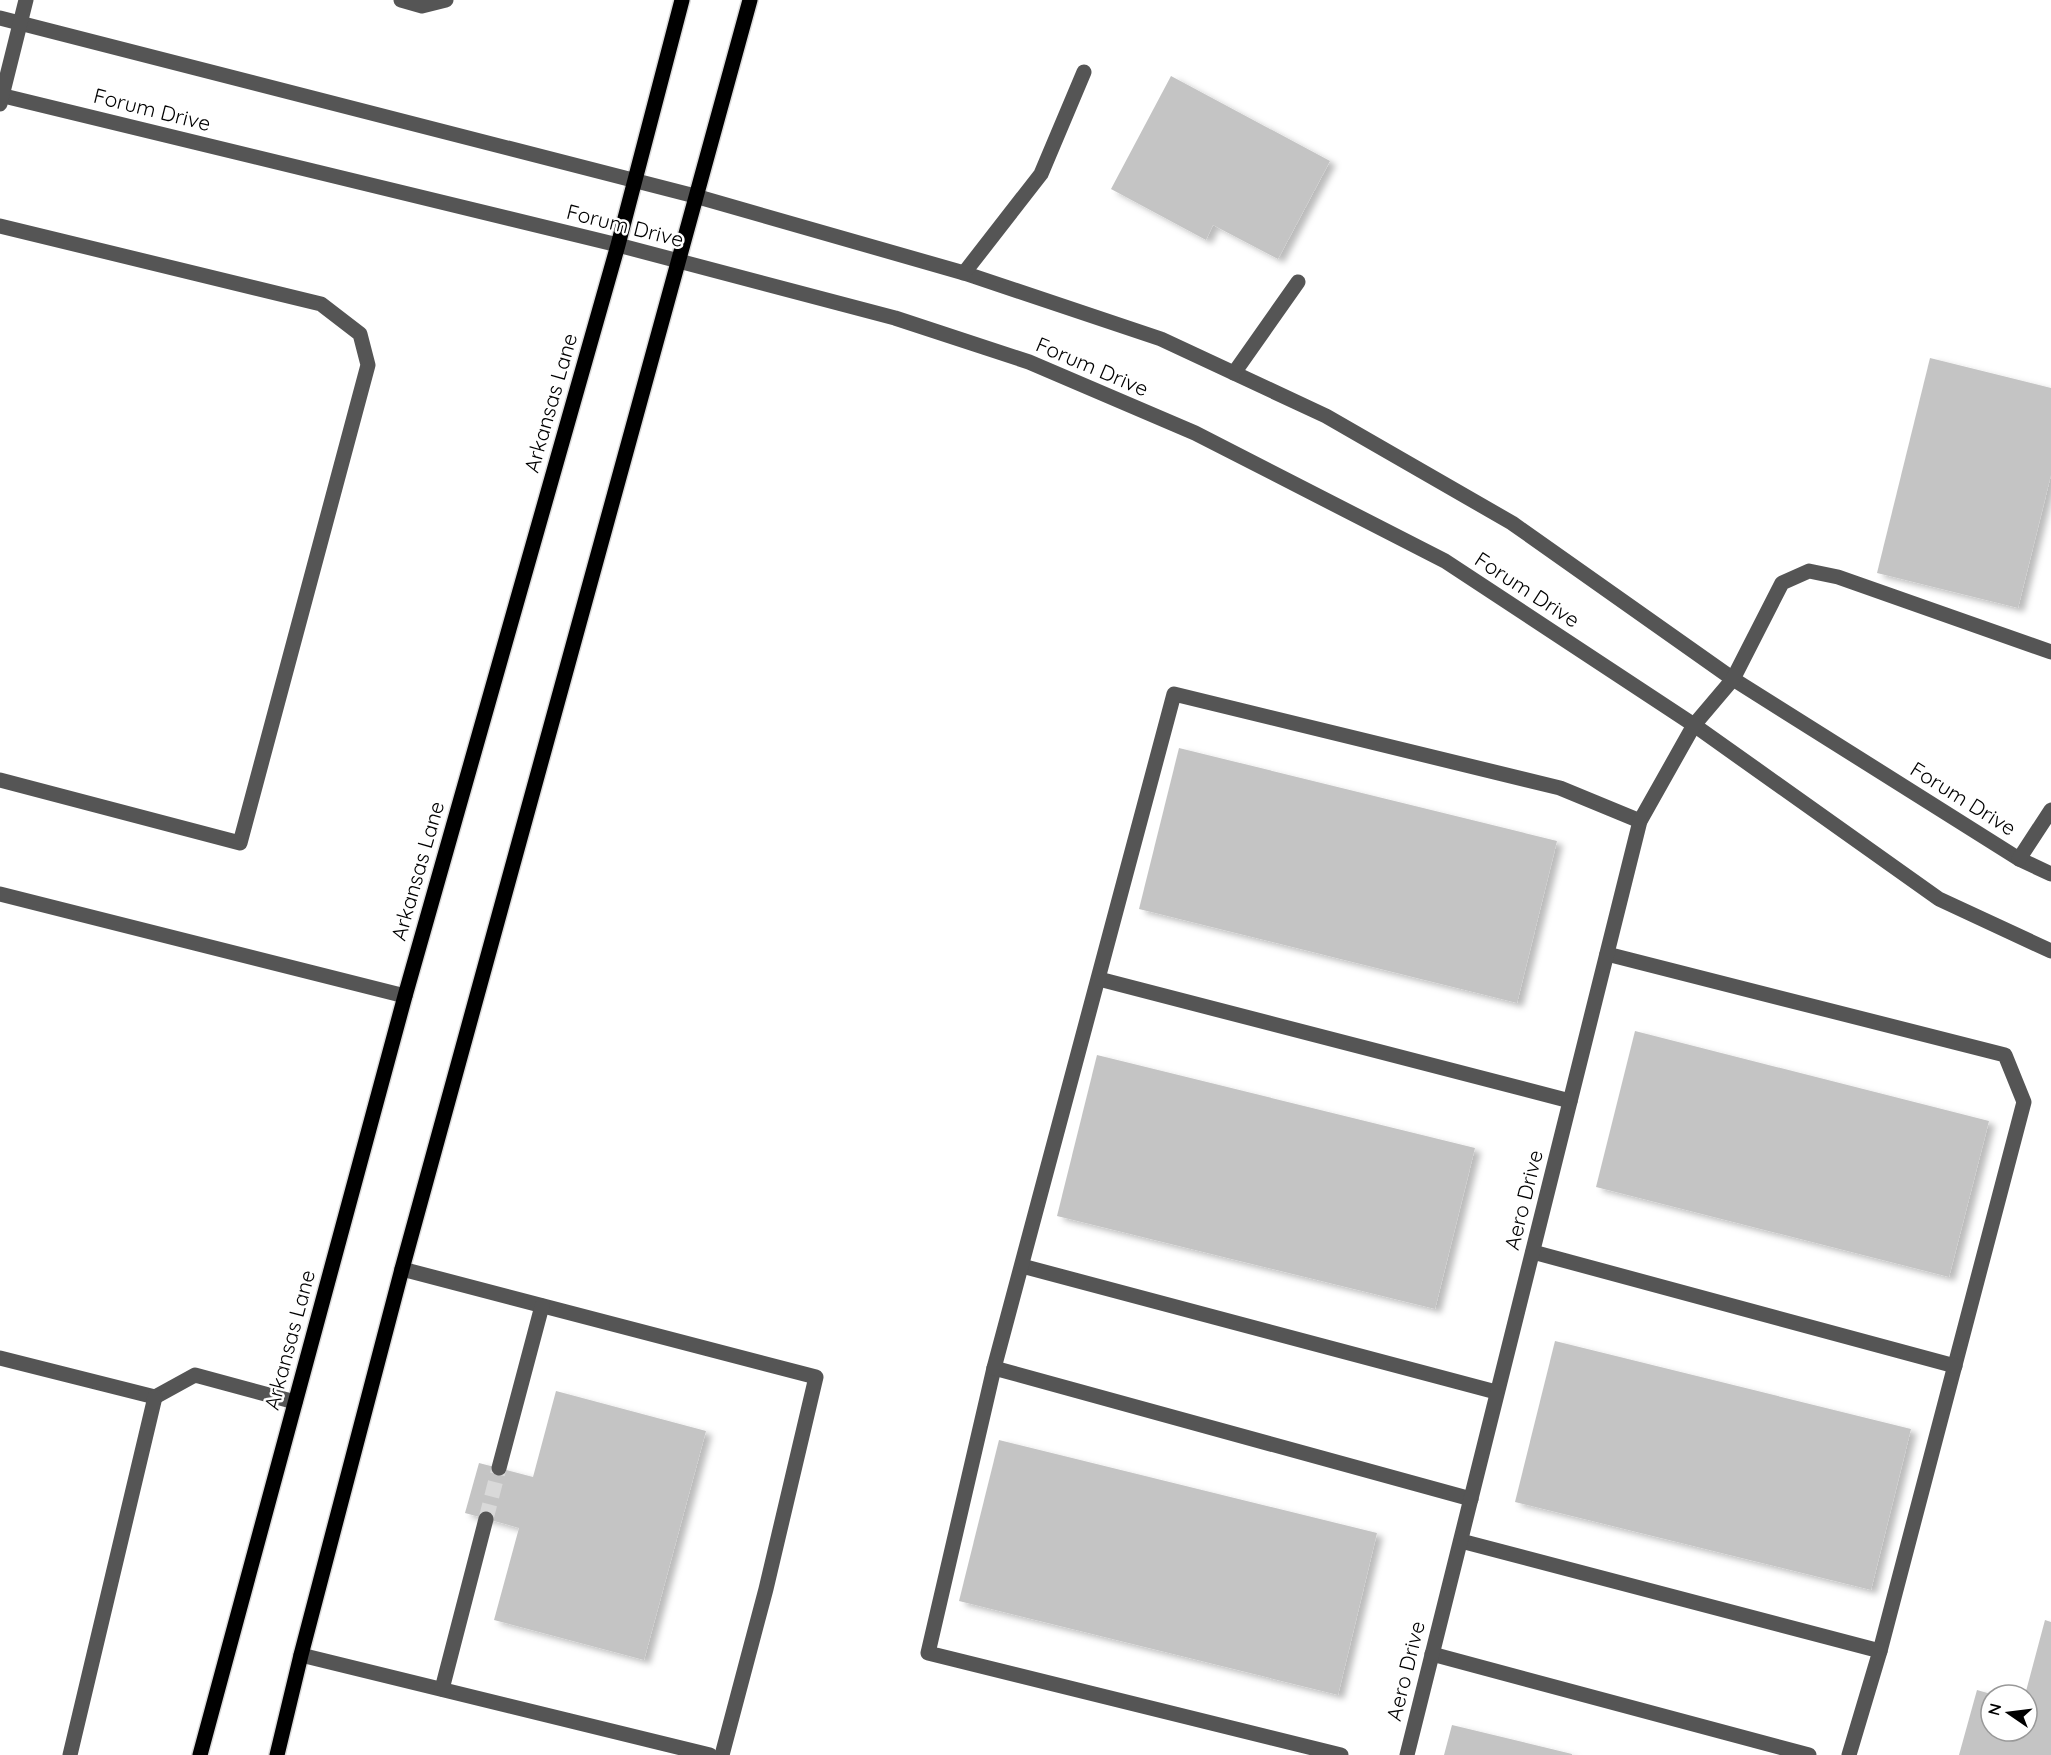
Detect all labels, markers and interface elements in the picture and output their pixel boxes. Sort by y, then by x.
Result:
street label: Forum Drive [91,82,213,136]
street label: Forum Drive [564,198,686,252]
street label: Arkansas Lane [518,330,582,475]
street label: Forum Drive [1032,331,1153,401]
street label: Forum Drive [1470,546,1585,633]
street label: Forum Drive [1906,755,2021,841]
street label: Arkansas Lane [385,798,449,943]
street label: Aero Drive [1498,1147,1548,1252]
street label: Arkansas Lane [258,1267,320,1413]
street label: Aero Drive [1380,1618,1430,1723]
north arrow [1979,1683,2039,1743]
text: N [1983,1701,2006,1717]

